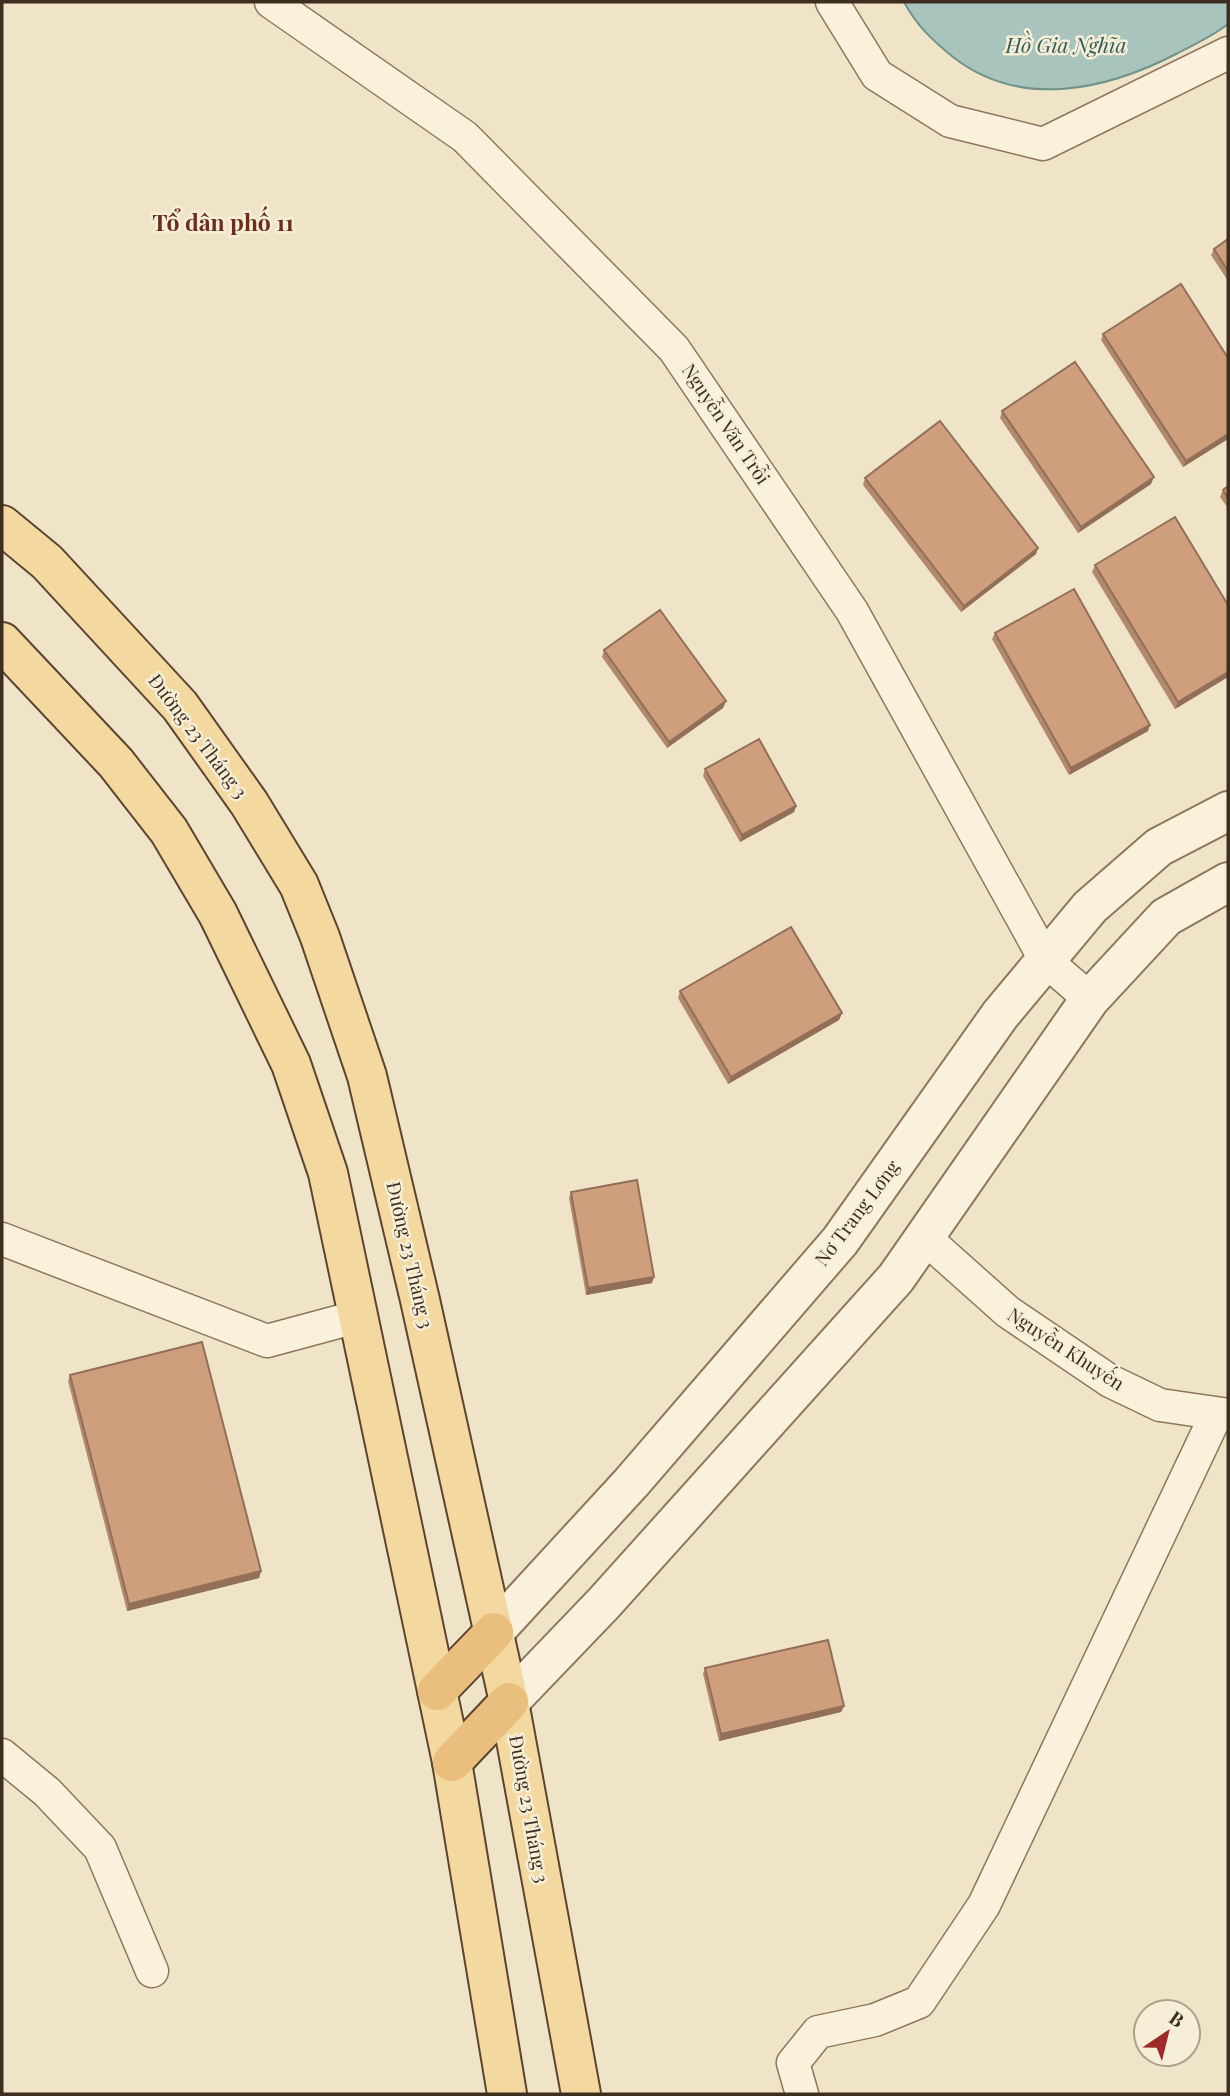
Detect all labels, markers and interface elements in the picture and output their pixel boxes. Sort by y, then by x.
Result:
water label: Hồ Gia Nghĩa [1005,30,1126,58]
district label: Tổ dân phố 11 [152,206,294,237]
street label: Nguyễn Văn Trỗi [677,358,777,489]
street label: Đường 23 Tháng 3 [143,668,254,803]
street label: Nơ Trang Lơng [808,1154,905,1271]
street label: Đường 23 Tháng 3 [381,1179,440,1331]
street label: Nguyễn Khuyến [1003,1301,1131,1396]
street label: Đường 23 Tháng 3 [504,1733,556,1885]
north arrow [1132,1998,1202,2068]
text: B [1165,2004,1190,2033]

